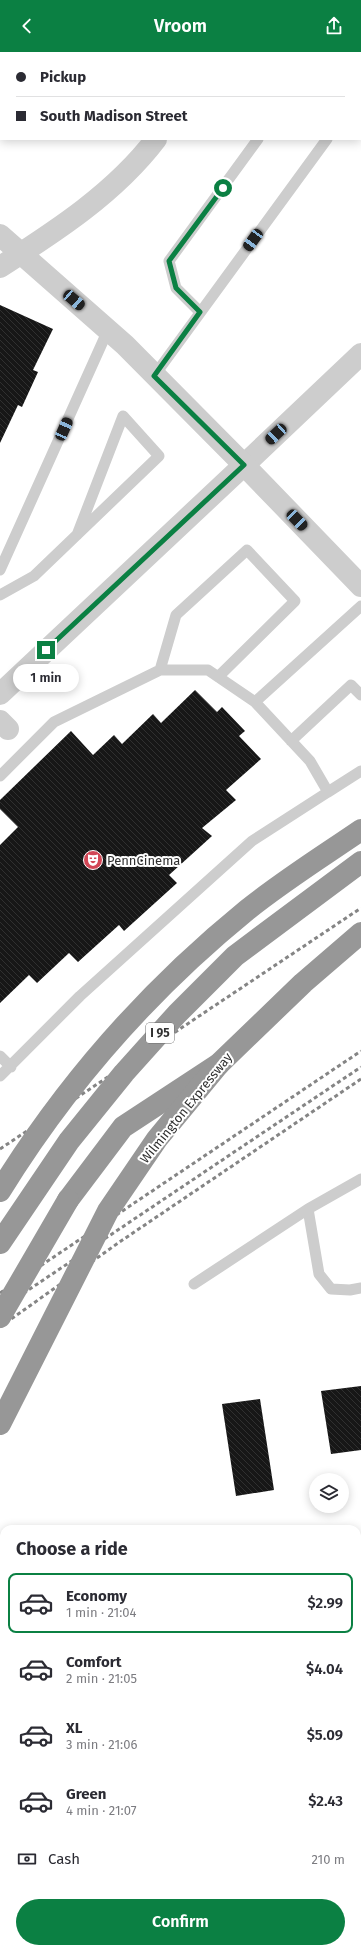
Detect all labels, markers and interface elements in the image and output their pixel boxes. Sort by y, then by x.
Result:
icon: back [16,15,38,37]
text: Vroom [154,15,207,37]
icon: share [323,15,345,37]
text: Pickup [40,68,86,86]
text: South Madison Street [40,107,188,125]
route start [214,179,232,197]
car [241,227,265,253]
car [61,288,87,312]
car [54,416,74,442]
car [263,421,289,447]
car [284,507,310,533]
route end [37,641,55,659]
callout: 1 min [13,664,79,692]
text: 1 min [30,670,62,685]
theatre icon: PennCinema [82,849,104,871]
place label: PennCinema [107,853,180,868]
road number: I 95 [146,1023,174,1043]
street label: Wilmington Expressway [137,1049,236,1166]
map controls [309,1473,349,1513]
button: layers [309,1473,349,1513]
text: Choose a ride [16,1538,128,1560]
icon: car [18,1585,54,1621]
text: Economy [66,1587,127,1605]
text: $2.99 [307,1594,343,1612]
text: 1 min · 21:04 [66,1605,137,1620]
icon: car [18,1651,54,1687]
text: Comfort [66,1653,122,1671]
text: $4.04 [306,1660,343,1678]
text: 2 min · 21:05 [66,1671,137,1686]
icon: car [18,1717,54,1753]
text: XL [66,1719,82,1737]
text: $5.09 [307,1726,343,1744]
text: 3 min · 21:06 [66,1737,137,1752]
icon: car [18,1783,54,1819]
text: Green [66,1785,106,1803]
text: $2.43 [308,1792,343,1810]
text: 4 min · 21:07 [66,1803,136,1818]
icon: cash [16,1848,38,1870]
text: Cash [48,1850,80,1868]
text: 210 m [311,1852,345,1867]
button: Confirm [16,1899,345,1945]

